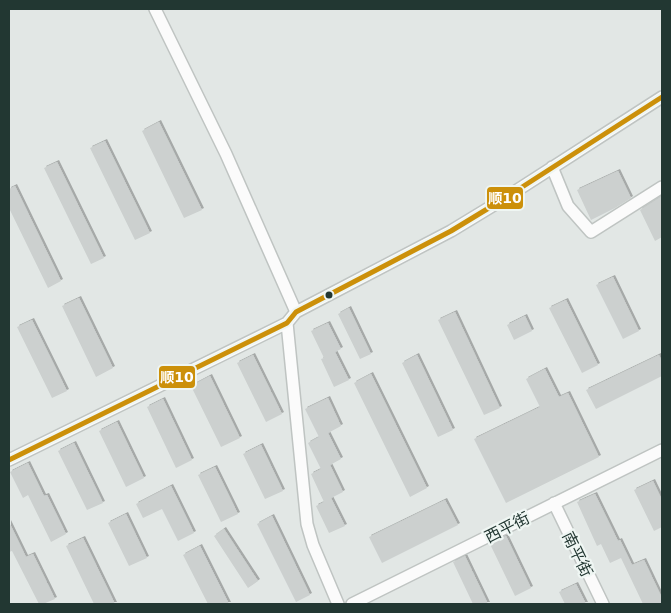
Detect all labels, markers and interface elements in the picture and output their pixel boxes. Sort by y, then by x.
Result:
line badge: 顺10 [486,186,524,210]
text: 顺10 [488,190,522,206]
unlabelled marker [324,290,334,300]
line badge: 顺10 [158,365,196,389]
text: 顺10 [160,369,194,385]
street label: 西平街 [482,508,533,547]
street label: 南平街 [558,528,597,580]

